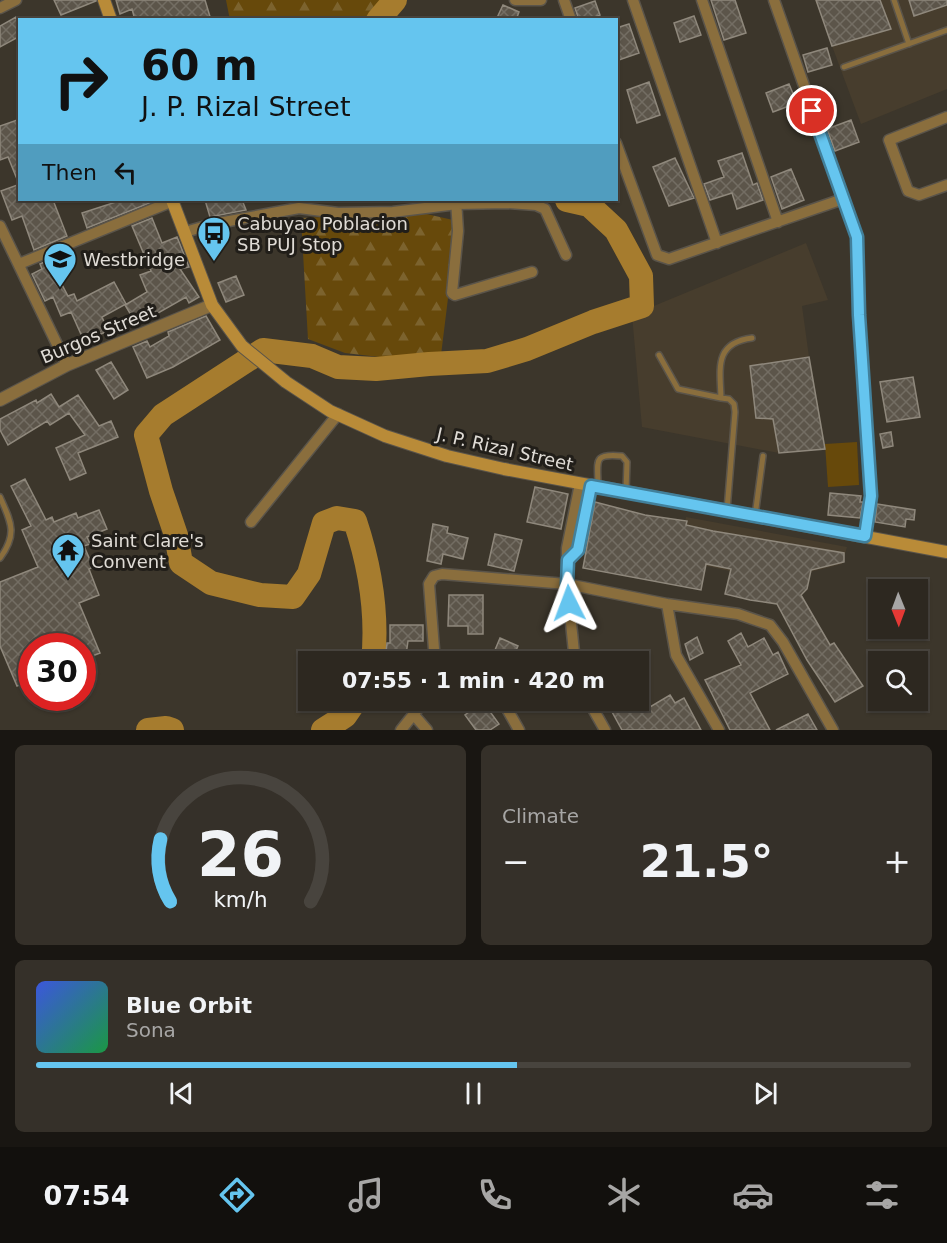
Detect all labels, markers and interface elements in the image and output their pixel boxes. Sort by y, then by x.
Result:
text: 60 m [141,41,258,90]
icon: right [42,42,120,120]
pin [786,85,837,136]
text: J. P. Rizal Street [141,91,350,122]
icon: arrive [795,94,828,127]
icon: left [109,156,142,189]
text: Then [42,160,97,185]
place label: Cabuyao Poblacion SB PUJ Stop [237,213,408,255]
bus stop icon: Cabuyao Poblacion SB PUJ Stop [196,215,232,262]
school or university icon: Westbridge [42,241,78,288]
place label: Westbridge [83,249,185,270]
street label: Burgos Street [37,300,159,368]
street label: J. P. Rizal Street [434,423,575,475]
place label: Saint Clare's Convent [91,530,204,572]
temple icon: Saint Clare's Convent [50,532,86,579]
position arrow [537,571,601,635]
north arrow [868,579,928,639]
map controls [868,579,928,711]
speed limit sign: 30 [18,633,96,711]
button: search [868,651,928,711]
text: 07:55 · 1 min · 420 m [342,668,605,693]
text: Climate [502,804,579,828]
text: 26 [197,818,284,891]
text: 21.5° [640,835,773,888]
text: − [502,842,530,881]
text: + [883,842,911,881]
text: km/h [213,887,268,912]
text: Blue Orbit [126,993,252,1018]
text: Sona [126,1018,176,1042]
icon: previous [165,1077,198,1110]
icon: pause [457,1077,490,1110]
icon: next [749,1077,782,1110]
icon: directions [216,1174,258,1216]
icon: music [345,1174,387,1216]
icon: phone [474,1174,516,1216]
icon: climate [603,1174,645,1216]
icon: car [732,1174,774,1216]
icon: filters [861,1174,903,1216]
text: 07:54 [44,1180,129,1211]

